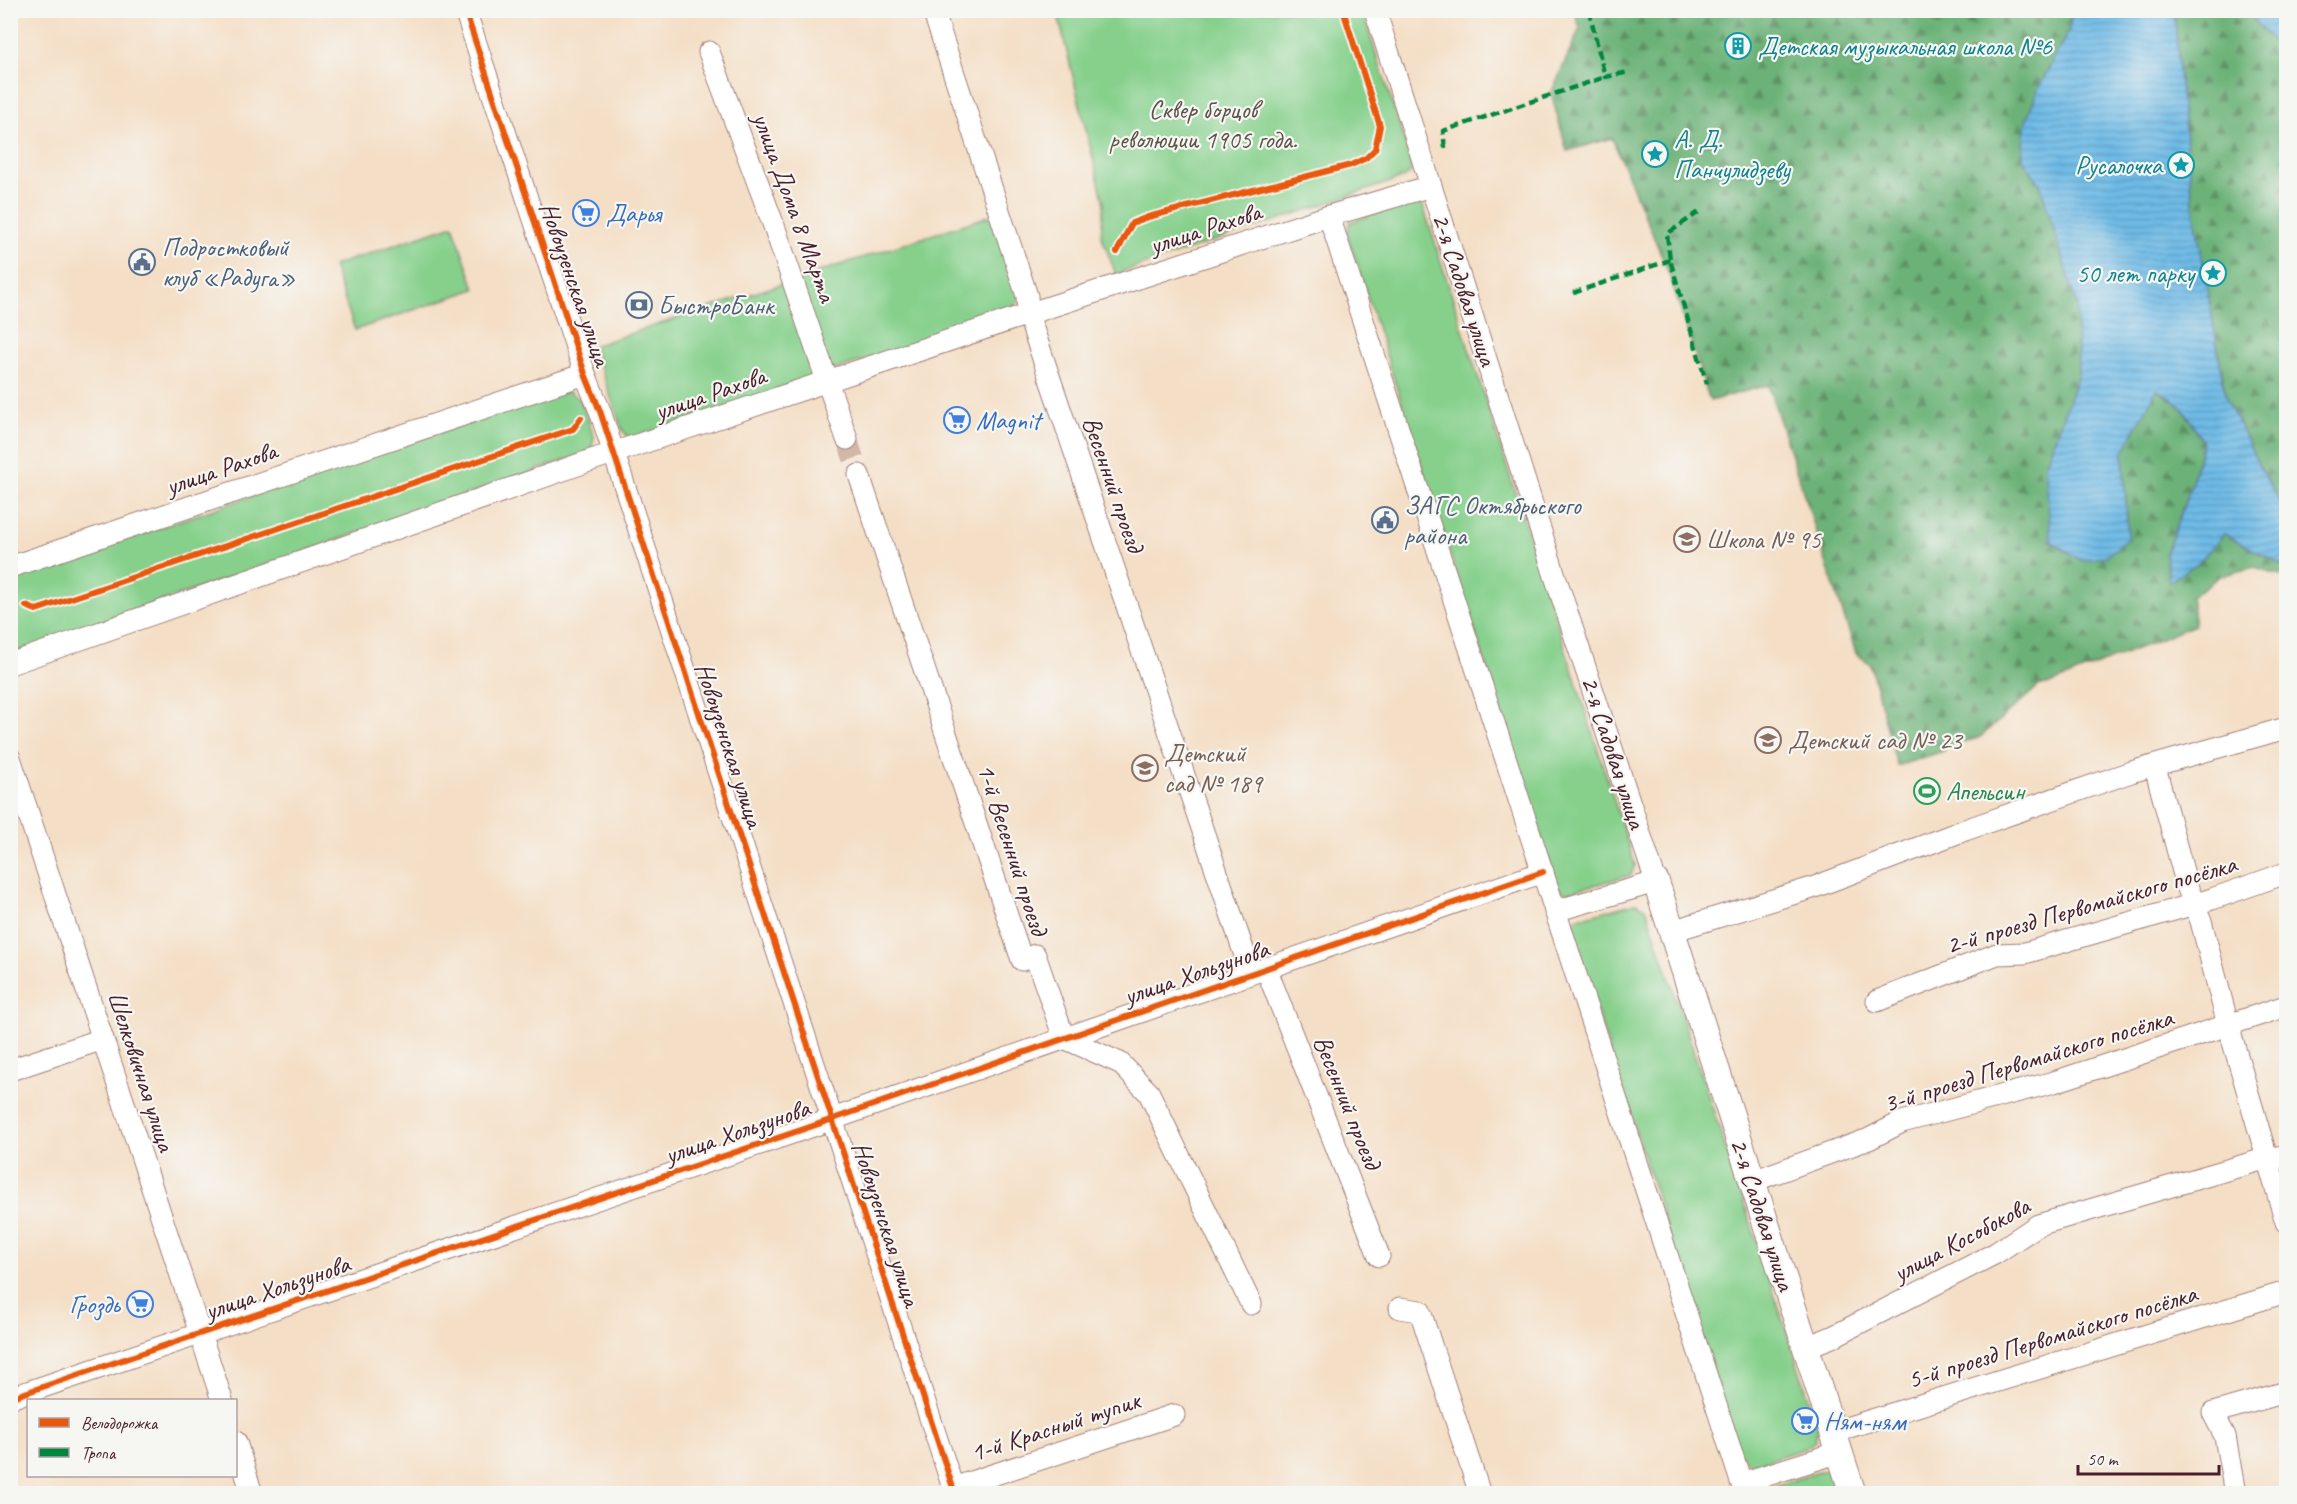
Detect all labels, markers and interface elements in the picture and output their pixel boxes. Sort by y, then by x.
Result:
place label: Детская музыкальная школа №6 [1758,30,2053,63]
building icon: Детская музыкальная школа №6 [1723,31,1753,61]
park label: Сквер борцов революции 1905 года. [1109,93,1298,156]
street label: улица Дома 8 Марта [744,106,845,308]
place label: А. Д. Панчулидзеву [1674,123,1792,186]
place icon: А. Д. Панчулидзеву [1640,139,1670,169]
place label: Русалочка [2075,149,2164,182]
place icon: Русалочка [2166,150,2196,180]
street label: улица Рахова [1143,194,1267,263]
place label: Дарья [606,197,663,230]
street label: Новоузенская улица [532,198,620,373]
supermarket icon: Дарья [571,198,601,228]
street label: 2-я Садовая улица [1424,209,1505,371]
place label: Подростковый клуб «Радуга» [162,231,296,294]
public building icon: Подростковый клуб «Радуга» [127,247,157,277]
place label: 50 лет парку [2076,257,2196,290]
place icon: 50 лет парку [2198,258,2228,288]
place label: БыстроБанк [658,289,776,322]
bank icon: БыстроБанк [624,290,654,320]
street label: улица Рахова [648,358,772,428]
place label: Magnit [976,404,1044,437]
supermarket icon: Magnit [942,405,972,435]
street label: Весенний проезд [1075,412,1153,559]
street label: улица Рахова [159,433,283,503]
place label: ЗАГС Октябрьского района [1404,489,1583,552]
public building icon: ЗАГС Октябрьского района [1370,505,1400,535]
place label: Школа № 95 [1706,523,1822,556]
school or university icon: Школа № 95 [1672,524,1702,554]
street label: Новоузенская улица [687,659,772,834]
street label: 2-я Садовая улица [1573,672,1654,834]
place label: Детский сад № 23 [1788,724,1964,757]
school or university icon: Детский сад № 23 [1753,725,1783,755]
place label: Детский сад № 189 [1164,737,1264,800]
school or university icon: Детский сад № 189 [1130,753,1160,783]
street label: 1-й Весенний проезд [969,759,1057,942]
place label: Апельсин [1946,775,2026,808]
sports icon: Апельсин [1912,776,1942,806]
street label: 2-й проезд Первомайского посёлка [1942,847,2242,962]
street label: улица Хользунова [1117,932,1275,1013]
street label: Шелковичная улица [100,987,183,1157]
street label: 3-й проезд Первомайского посёлка [1880,1000,2178,1120]
street label: Весенний проезд [1306,1031,1390,1176]
street label: улица Хользунова [658,1091,816,1172]
street label: 2-я Садовая улица [1722,1134,1803,1296]
street label: Новоузенская улица [844,1138,929,1313]
street label: улица Кособокова [1885,1189,2037,1290]
street label: улица Хользунова [198,1247,356,1328]
street label: 5-й проезд Первомайского посёлка [1904,1276,2202,1396]
place label: Гроздь [70,1288,122,1321]
supermarket icon: Гроздь [125,1289,155,1319]
street label: 1-й Красный тупик [966,1383,1146,1469]
legend [27,1399,237,1477]
place label: Ням-ням [1824,1405,1907,1438]
supermarket icon: Ням-ням [1790,1406,1820,1436]
text: Велодорожка [81,1412,159,1434]
scale bar [2078,1438,2219,1476]
text: Тропа [81,1442,117,1464]
text: 50 m [2087,1448,2120,1470]

